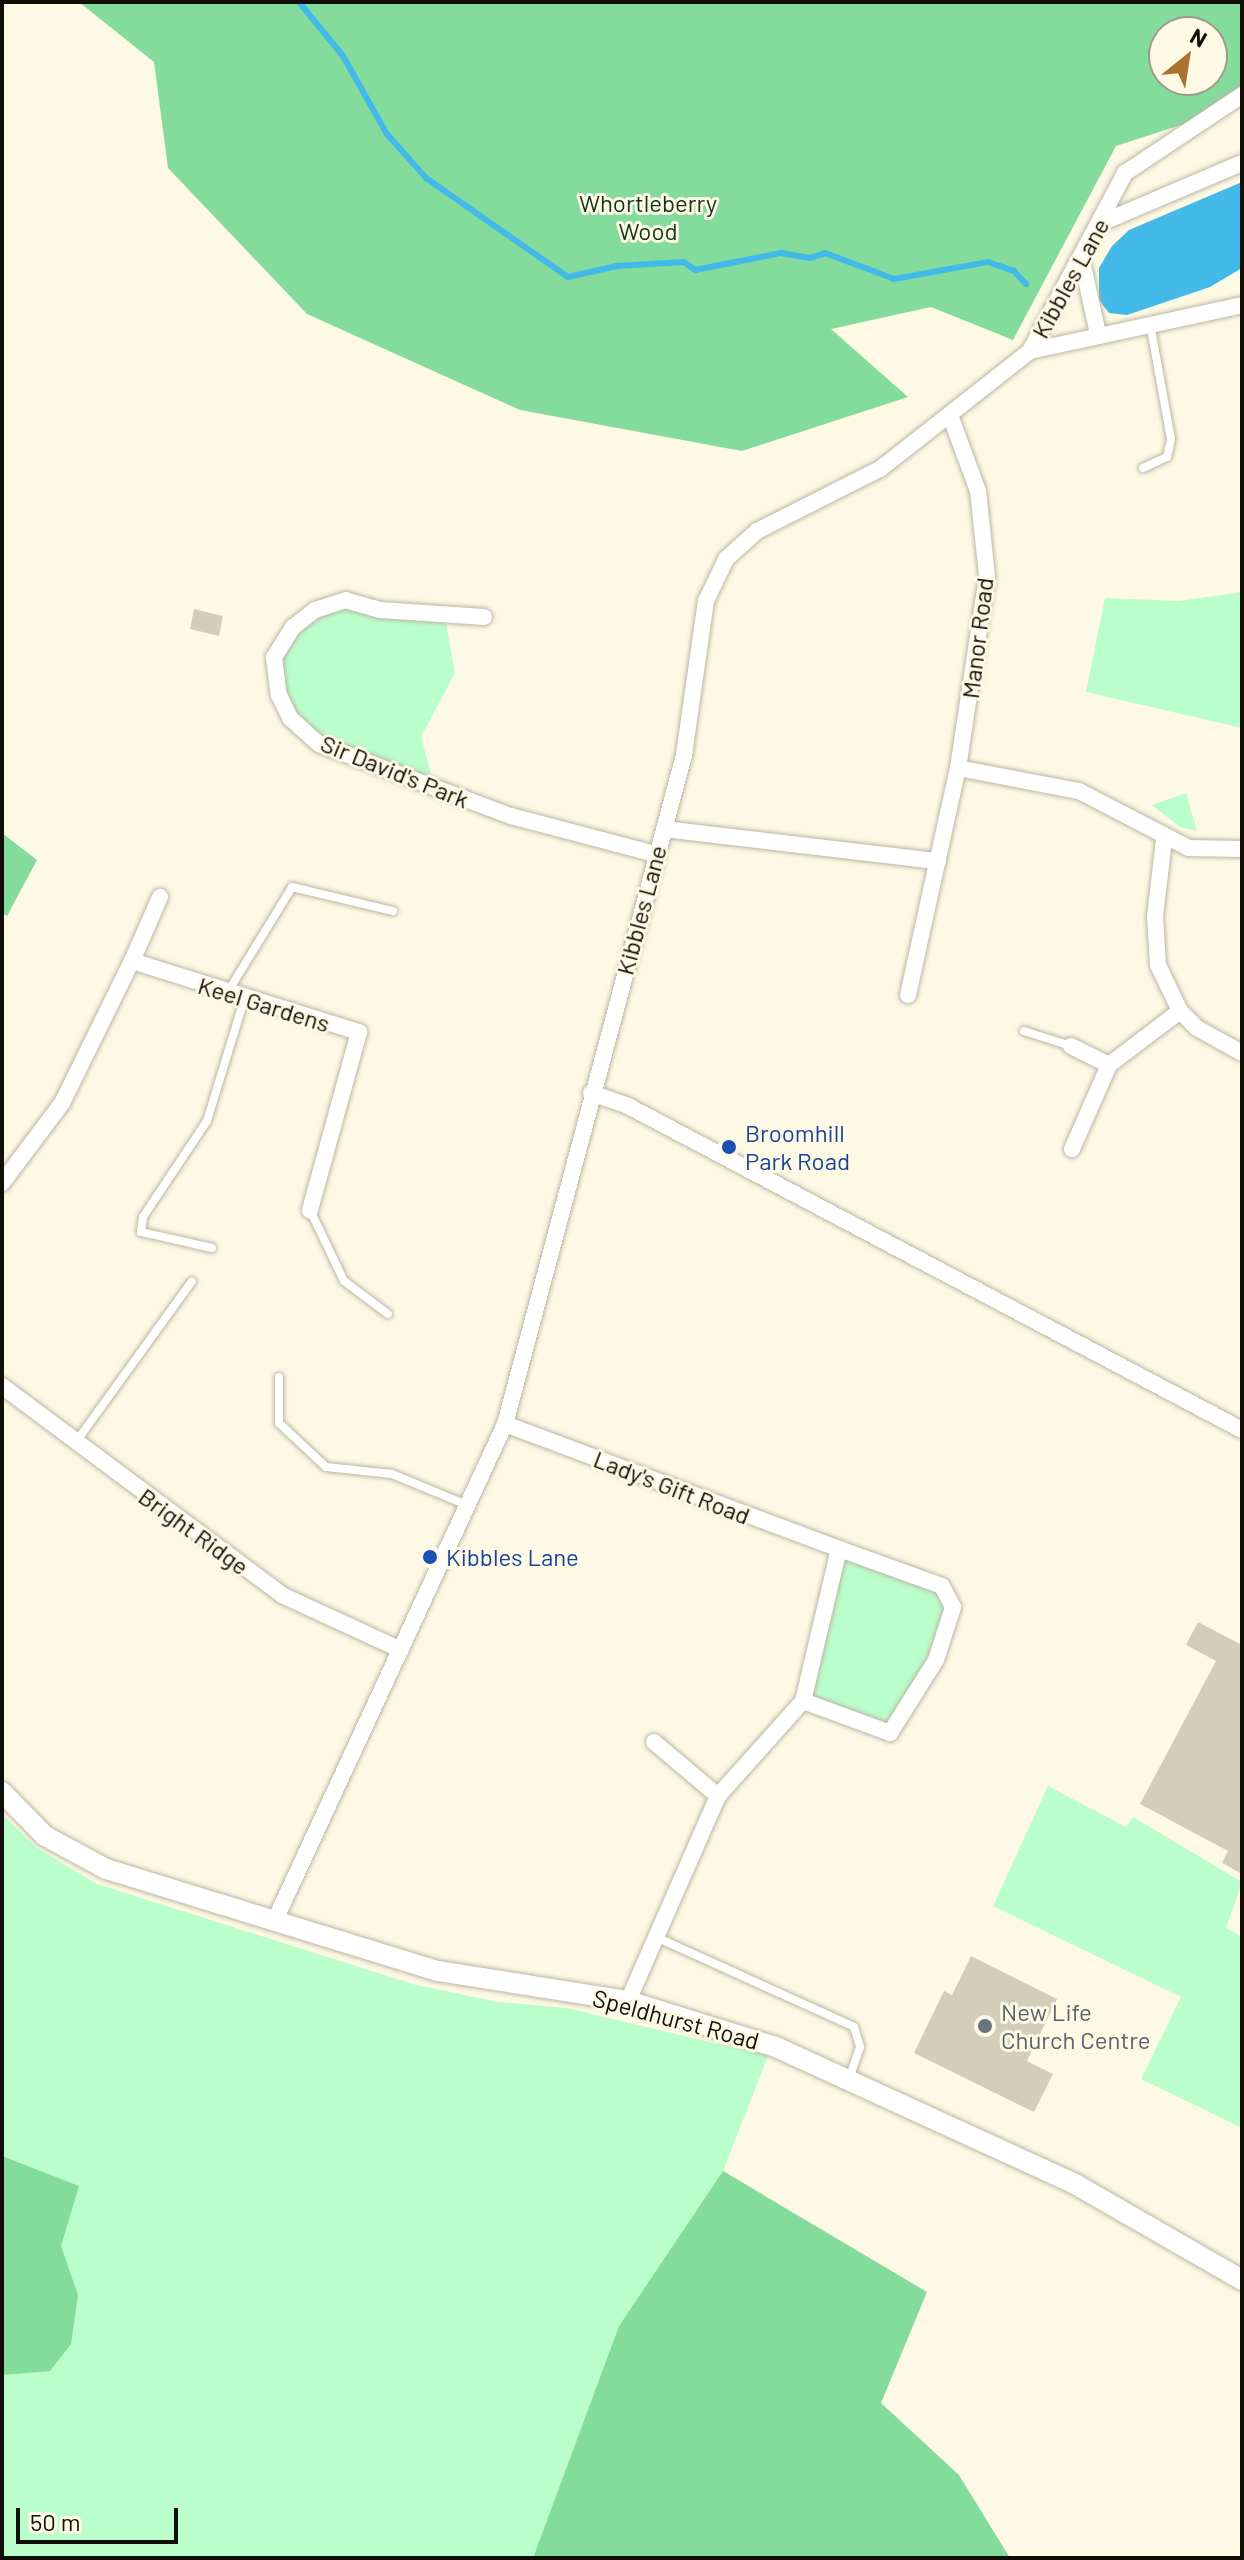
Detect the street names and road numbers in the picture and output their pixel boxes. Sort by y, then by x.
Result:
street label: Kibbles Lane [1025,213,1115,343]
street label: Manor Road [955,576,999,700]
street label: Sir David's Park [317,728,473,814]
street label: Kibbles Lane [610,842,672,978]
street label: Keel Gardens [195,970,333,1038]
street label: Lady's Gift Road [590,1444,754,1530]
street label: Bright Ridge [133,1482,255,1580]
street label: Speldhurst Road [590,1983,762,2055]

